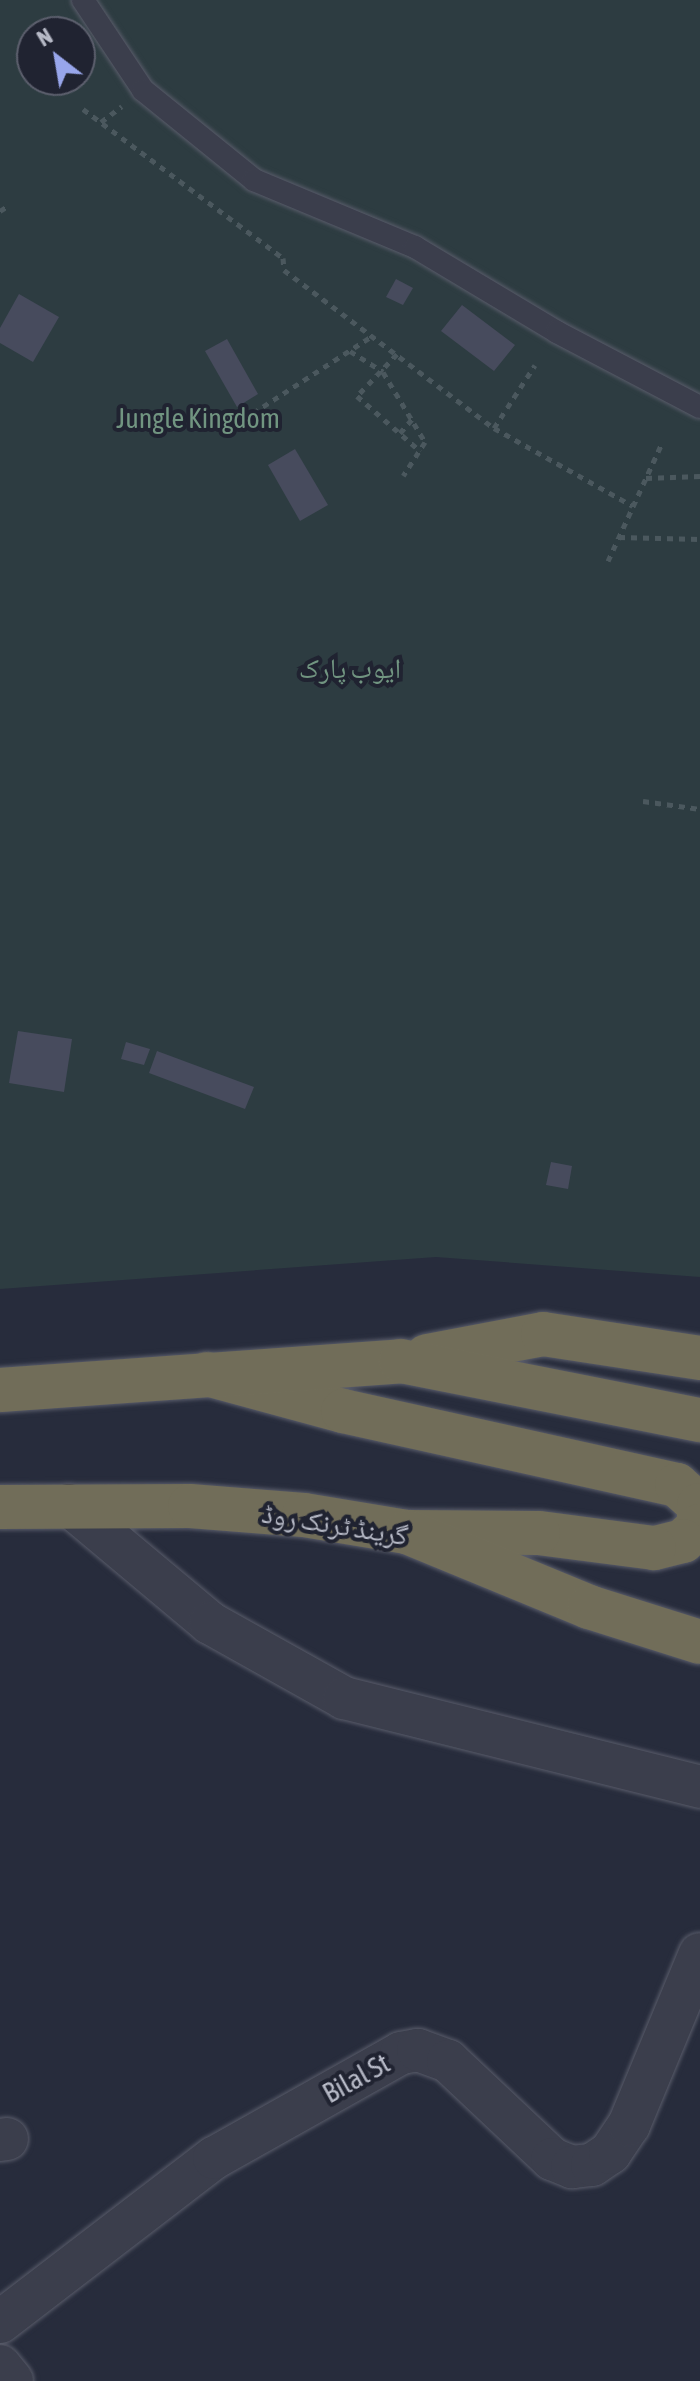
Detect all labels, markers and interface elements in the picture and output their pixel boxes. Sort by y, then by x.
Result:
north arrow [16,16,96,96]
text: N [32,23,57,52]
park label: Jungle Kingdom [116,401,280,435]
park label: ایوب پارک [299,651,401,685]
street label: گرینڈ ٹرنک روڈ [260,1496,410,1552]
street label: Bilal St [317,2046,395,2110]

